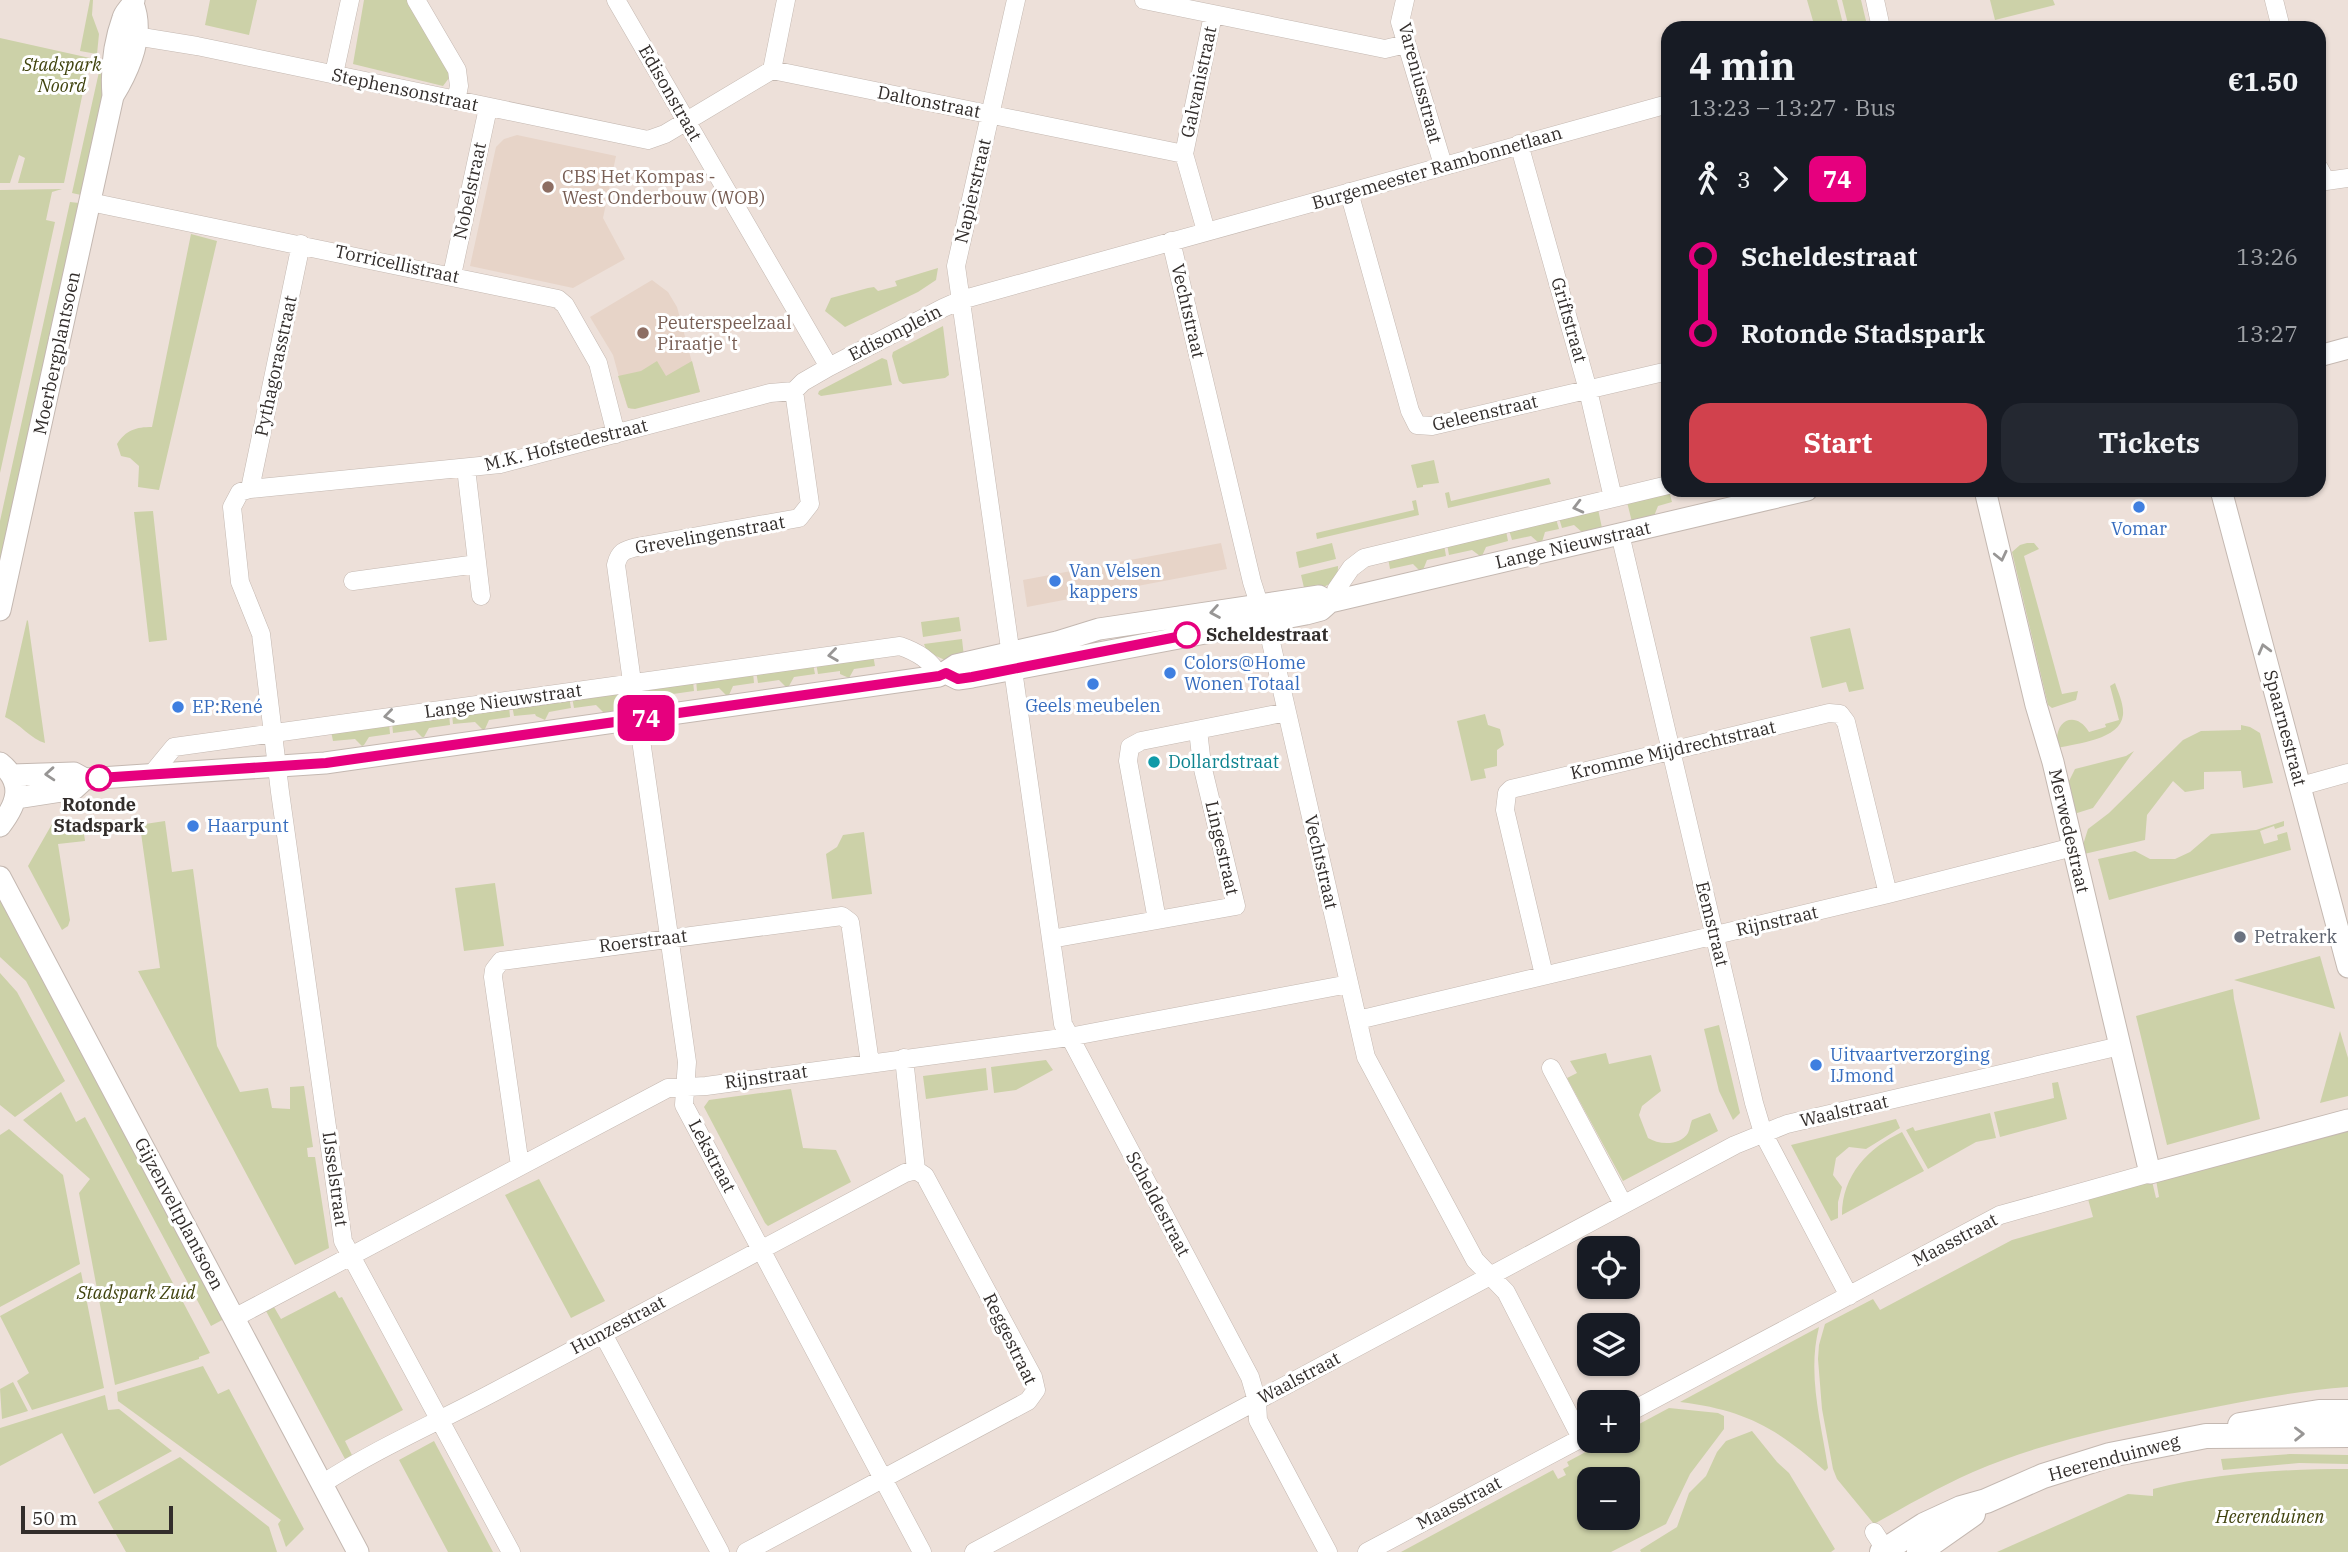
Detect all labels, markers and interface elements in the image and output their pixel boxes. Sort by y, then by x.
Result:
street label: Vareniusstraat [1393,20,1448,146]
street label: Galvanistraat [1175,24,1222,140]
street label: Edisonstraat [634,41,707,145]
text: 4 min [1689,41,1795,90]
park label: Stadspark Noord [21,53,102,97]
street label: Stephensonstraat [330,63,480,116]
text: €1.50 [2228,64,2298,98]
street label: Daltonstraat [875,80,983,123]
text: 13:23 – 13:27 · Bus [1689,92,1896,122]
street label: Burgemeester Rambonnetlaan [1309,121,1565,214]
street label: Napierstraat [949,136,996,246]
street label: Nobelstraat [448,140,491,242]
icon: walk [1689,160,1727,198]
icon: forward [1761,160,1799,198]
text: 74 [1823,163,1852,195]
text: 3 [1737,164,1751,194]
place label: CBS Het Kompas - West Onderbouw (WOB) [562,165,765,209]
marker: CBS Het Kompas - West Onderbouw (WOB) [540,179,556,195]
street label: Torricellistraat [333,239,461,288]
text: Scheldestraat [1741,239,1917,273]
text: 13:26 [2236,241,2298,271]
street label: Vechtstraat [1166,261,1211,360]
street label: Moerbergplantsoen [28,269,85,437]
street label: Griftstraat [1546,274,1593,365]
street label: Pythagorasstraat [249,293,302,439]
street label: Edisonplein [844,299,945,366]
place label: Peuterspeelzaal Piraatje 't [657,311,792,355]
text: Rotonde Stadspark [1741,316,1985,350]
text: 13:27 [2236,318,2298,348]
marker: Peuterspeelzaal Piraatje 't [635,325,651,341]
street label: Geleenstraat [1430,389,1540,436]
button: Start [1689,403,1987,483]
button: Tickets [2001,403,2298,483]
street label: M.K. Hofstedestraat [482,413,650,476]
one-way arrow [1572,498,1584,513]
marker: Vomar [2131,499,2147,515]
street label: Grevelingenstraat [633,510,787,559]
street label: Lange Nieuwstraat [1493,515,1653,574]
place label: Vomar [2111,517,2167,540]
one-way arrow [1993,550,2007,562]
place label: Van Velsen kappers [1069,559,1161,603]
marker: Van Velsen kappers [1047,573,1063,589]
one-way arrow [1209,604,1221,619]
marker: Scheldestraat [1174,622,1200,648]
place label: Scheldestraat [1206,623,1328,646]
one-way arrow [2258,643,2272,655]
one-way arrow [827,648,839,663]
place label: Colors@Home Wonen Totaal [1184,651,1306,695]
marker: Colors@Home Wonen Totaal [1162,665,1178,681]
street label: Spaarnestraat [2259,667,2312,788]
marker: Geels meubelen [1085,676,1101,692]
street label: Lange Nieuwstraat [423,678,583,723]
place label: Geels meubelen [1025,694,1161,717]
place label: EP:René [192,695,263,718]
line badge: 74 [614,695,678,741]
marker: EP:René [170,699,186,715]
text: 74 [632,702,660,734]
one-way arrow [383,709,395,724]
street label: Kromme Mijdrechtstraat [1568,715,1778,784]
place label: Dollardstraat [1168,750,1279,773]
marker: Dollardstraat [1146,754,1162,770]
marker: Rotonde Stadspark [86,765,112,791]
one-way arrow [44,766,55,781]
street label: Merwedestraat [2044,766,2095,895]
place label: Rotonde Stadspark [54,793,145,837]
street label: Lingestraat [1200,799,1244,897]
street label: Vechtstraat [1299,812,1344,911]
place label: Haarpunt [207,814,289,837]
marker: Haarpunt [185,818,201,834]
street label: Eemstraat [1691,879,1734,969]
street label: Rijnstraat [1734,900,1820,941]
street label: Roerstraat [598,924,688,957]
place label: Petrakerk [2254,925,2338,948]
marker: Petrakerk [2232,929,2248,945]
place label: Uitvaartverzorging IJmond [1830,1043,1990,1087]
marker: Uitvaartverzorging IJmond [1808,1057,1824,1073]
street label: Rijnstraat [723,1059,809,1094]
street label: Waalstraat [1797,1089,1890,1132]
street label: Lekstraat [684,1115,741,1196]
street label: IJsselstraat [317,1130,354,1228]
street label: Gijzenveltplantsoen [130,1134,229,1294]
street label: Scheldestraat [1121,1147,1196,1260]
street label: Maasstraat [1908,1208,2001,1272]
map controls [1577,1236,1640,1530]
button: locate [1577,1236,1640,1299]
park label: Stadspark Zuid [76,1281,196,1304]
street label: Reggestraat [978,1289,1043,1389]
street label: Hunzestraat [566,1290,669,1359]
button: layers [1577,1313,1640,1376]
street label: Waalstraat [1254,1346,1344,1409]
button: + [1577,1390,1640,1453]
one-way arrow [2293,1427,2304,1442]
street label: Heerenduinweg [2046,1429,2182,1486]
button: − [1577,1467,1640,1530]
street label: Maasstraat [1412,1471,1505,1535]
scale bar [21,1503,173,1535]
park label: Heerenduinen [2215,1505,2325,1528]
text: 50 m [32,1506,77,1530]

